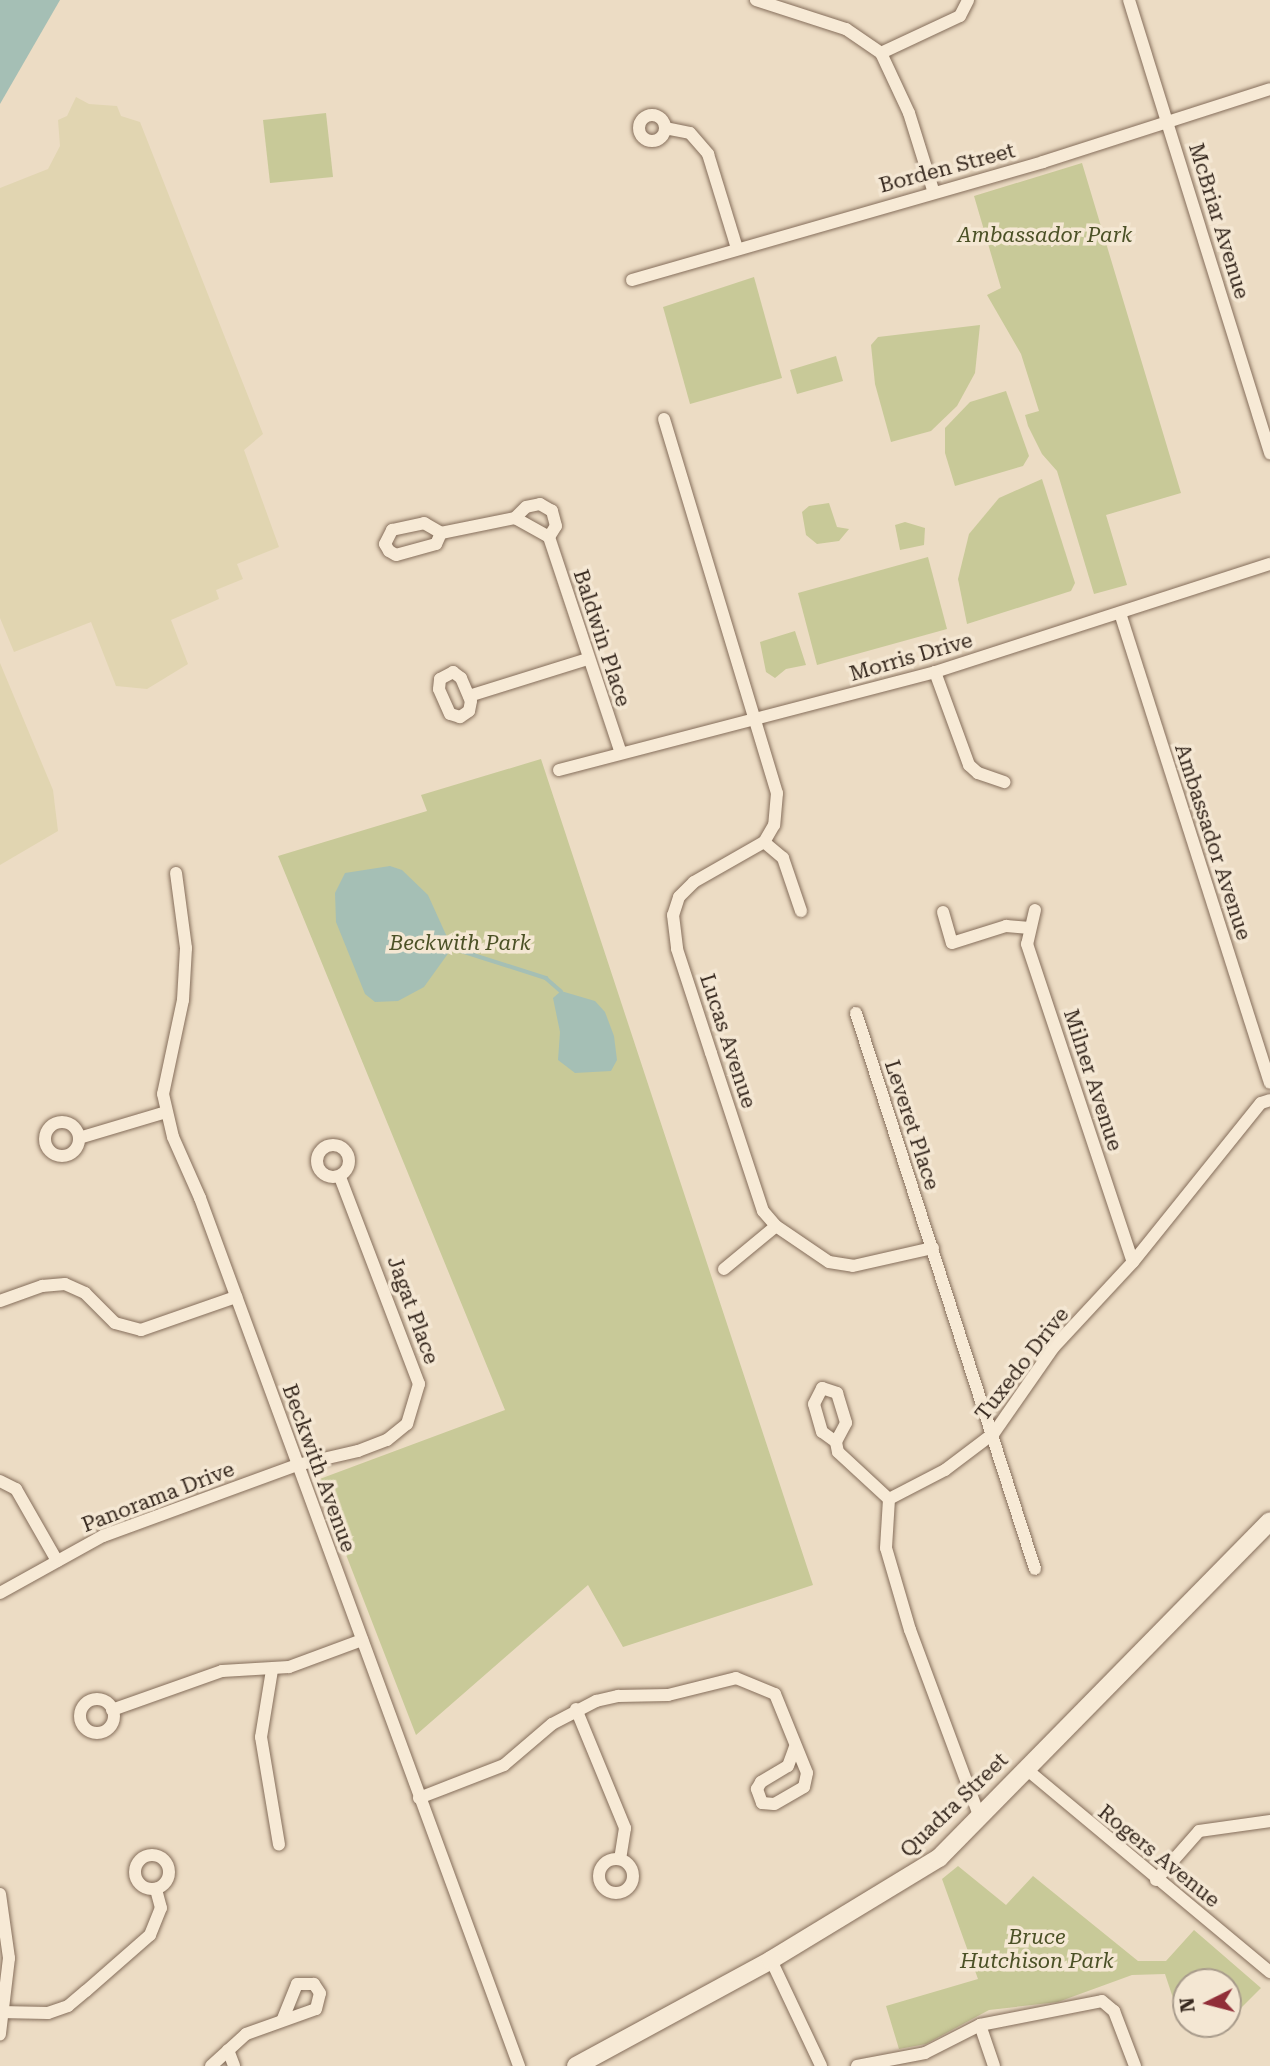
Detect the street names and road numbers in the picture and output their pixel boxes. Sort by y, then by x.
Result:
street label: Borden Street [876,138,1018,198]
street label: McBriar Avenue [1183,140,1255,302]
street label: Baldwin Place [568,566,636,710]
street label: Morris Drive [847,627,975,687]
street label: Ambassador Avenue [1169,741,1257,943]
street label: Lucas Avenue [694,971,762,1111]
street label: Milner Avenue [1058,1006,1128,1154]
street label: Leveret Place [879,1057,945,1193]
street label: Jagat Place [382,1253,444,1367]
street label: Tuxedo Drive [970,1302,1074,1426]
street label: Beckwith Avenue [277,1381,361,1555]
street label: Panorama Drive [78,1456,238,1538]
street label: Quadra Street [895,1747,1013,1863]
street label: Rogers Avenue [1093,1799,1225,1913]

